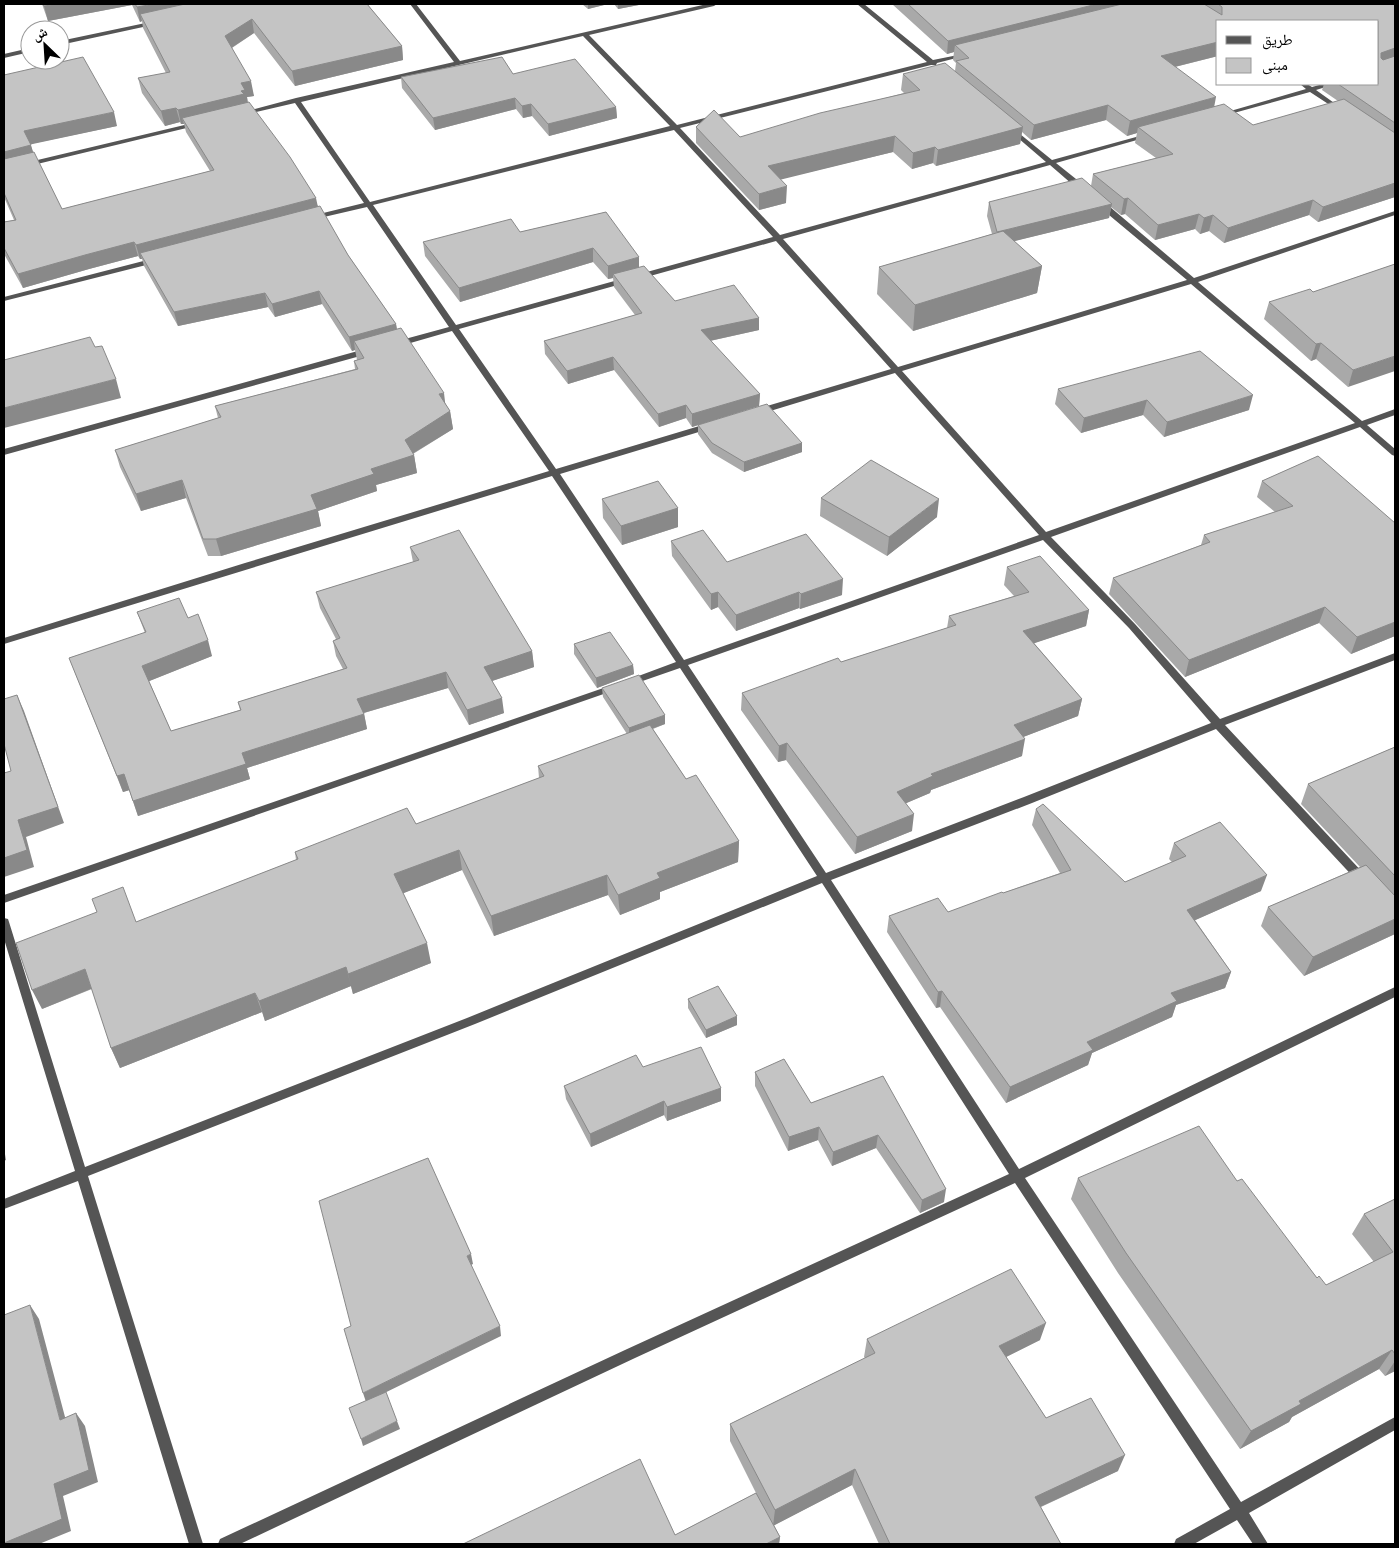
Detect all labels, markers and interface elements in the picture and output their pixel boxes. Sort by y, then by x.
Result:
north arrow [20,20,70,70]
legend [1216,20,1379,85]
text: ش [29,23,50,45]
text: طريق [1262,31,1293,50]
text: مبنى [1262,56,1288,75]

